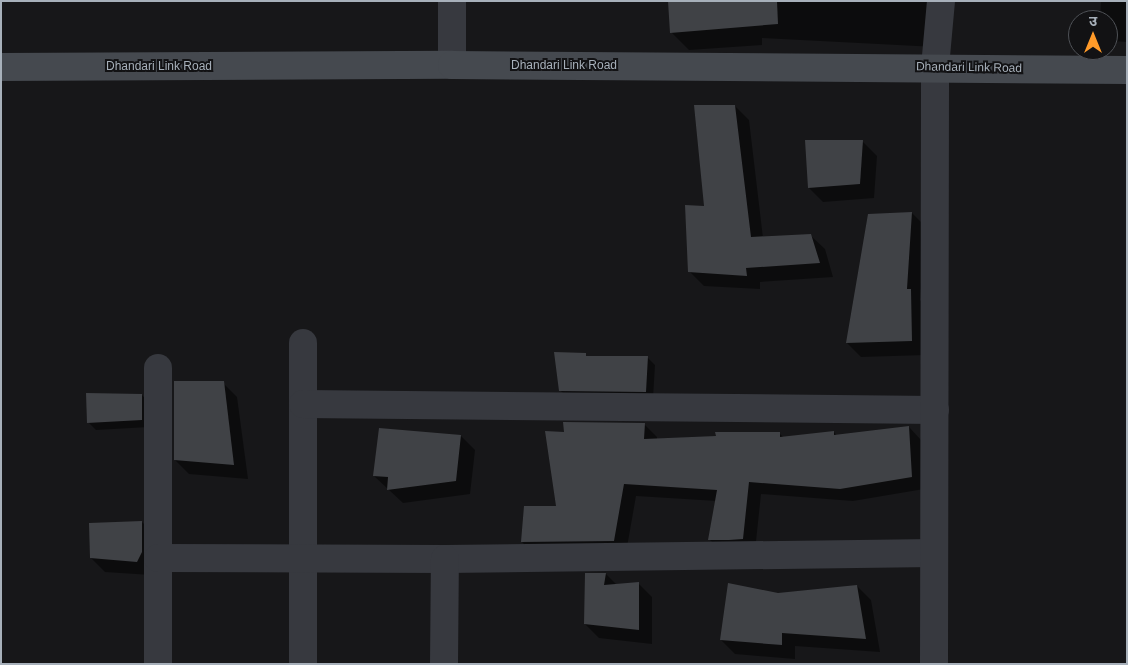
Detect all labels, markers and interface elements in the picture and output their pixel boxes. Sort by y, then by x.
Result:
north arrow [1068,10,1118,60]
text: उ [1089,13,1097,29]
street label: Dhandari Link Road [511,59,617,73]
street label: Dhandari Link Road [106,60,212,74]
street label: Dhandari Link Road [916,60,1022,76]

